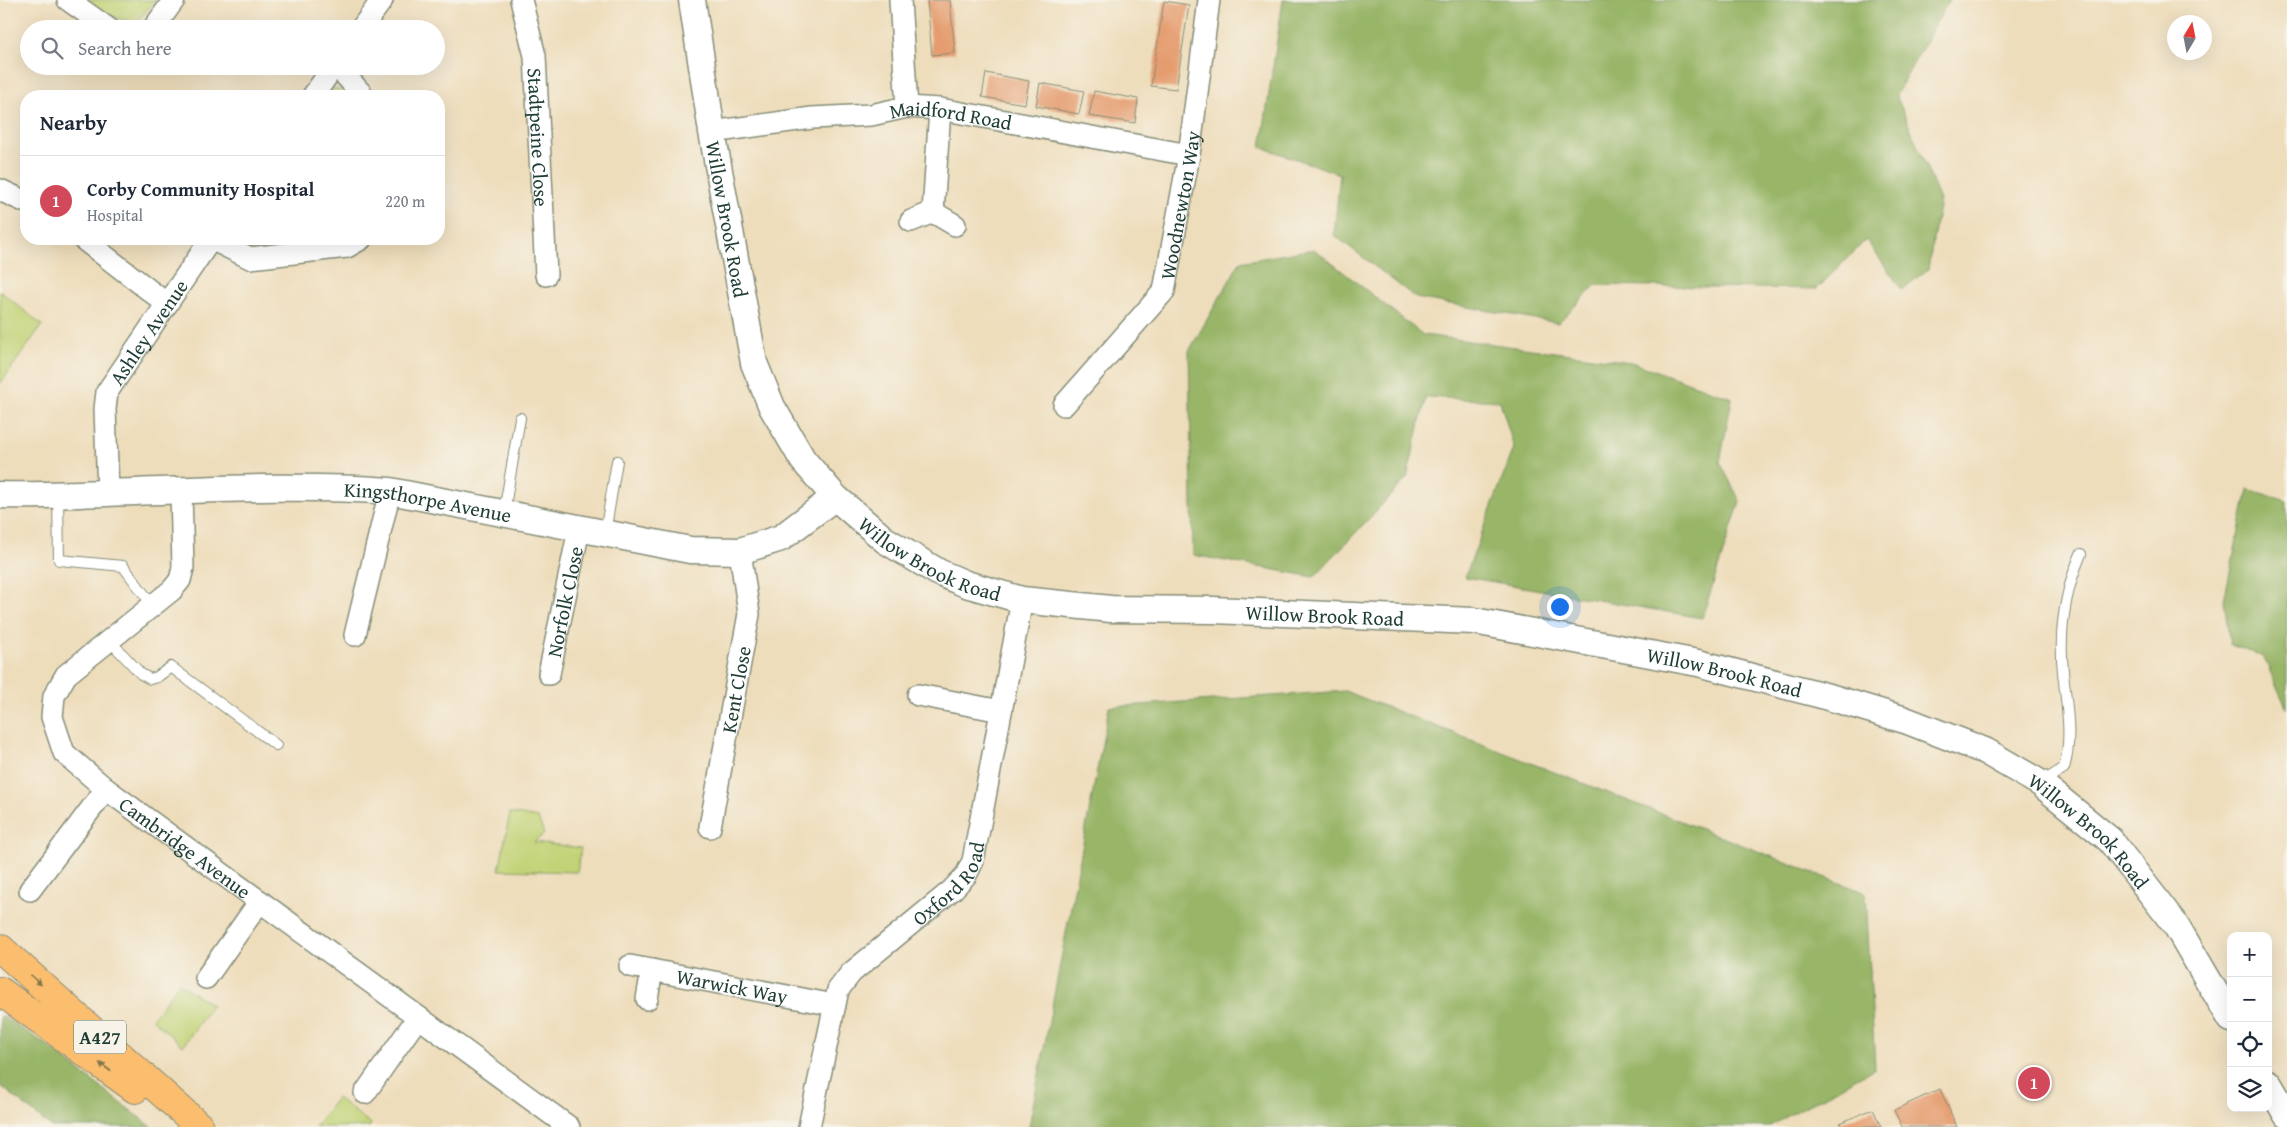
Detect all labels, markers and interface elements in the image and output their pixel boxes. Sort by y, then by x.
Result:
north arrow [2167,15,2212,60]
search box [20,20,445,75]
icon: search [38,34,66,62]
text: Search here [78,34,172,62]
street label: Stadtpeine Close [521,67,557,207]
street label: Maidford Road [886,92,1015,137]
text: Nearby [40,107,107,138]
street label: Woodnewton Way [1152,129,1207,282]
street label: Willow Brook Road [699,138,756,300]
text: Corby Community Hospital [87,175,314,203]
text: 1 [52,189,60,213]
text: 220 m [385,189,425,213]
text: Hospital [87,203,143,227]
street label: Ashley Avenue [102,273,194,390]
street label: Kingsthorpe Avenue [344,474,514,529]
street label: Willow Brook Road [853,509,1005,608]
street label: Norfolk Close [538,544,590,660]
your location [1547,594,1573,620]
street label: Willow Brook Road [1245,597,1405,633]
street label: Willow Brook Road [1645,639,1805,704]
street label: Kent Close [713,643,757,735]
street label: Willow Brook Road [2023,765,2157,895]
street label: Cambridge Avenue [114,789,257,905]
street label: Oxford Road [906,839,991,932]
map controls [2227,932,2272,1112]
button: + [2227,932,2272,977]
street label: Warwick Way [674,961,790,1010]
one-way arrow [30,974,42,986]
button: − [2227,977,2272,1022]
road number: A427 [74,1020,126,1054]
button: locate [2227,1022,2272,1067]
one-way arrow [98,1062,112,1072]
pin: 1 [2018,1064,2050,1102]
button: layers [2227,1067,2272,1112]

